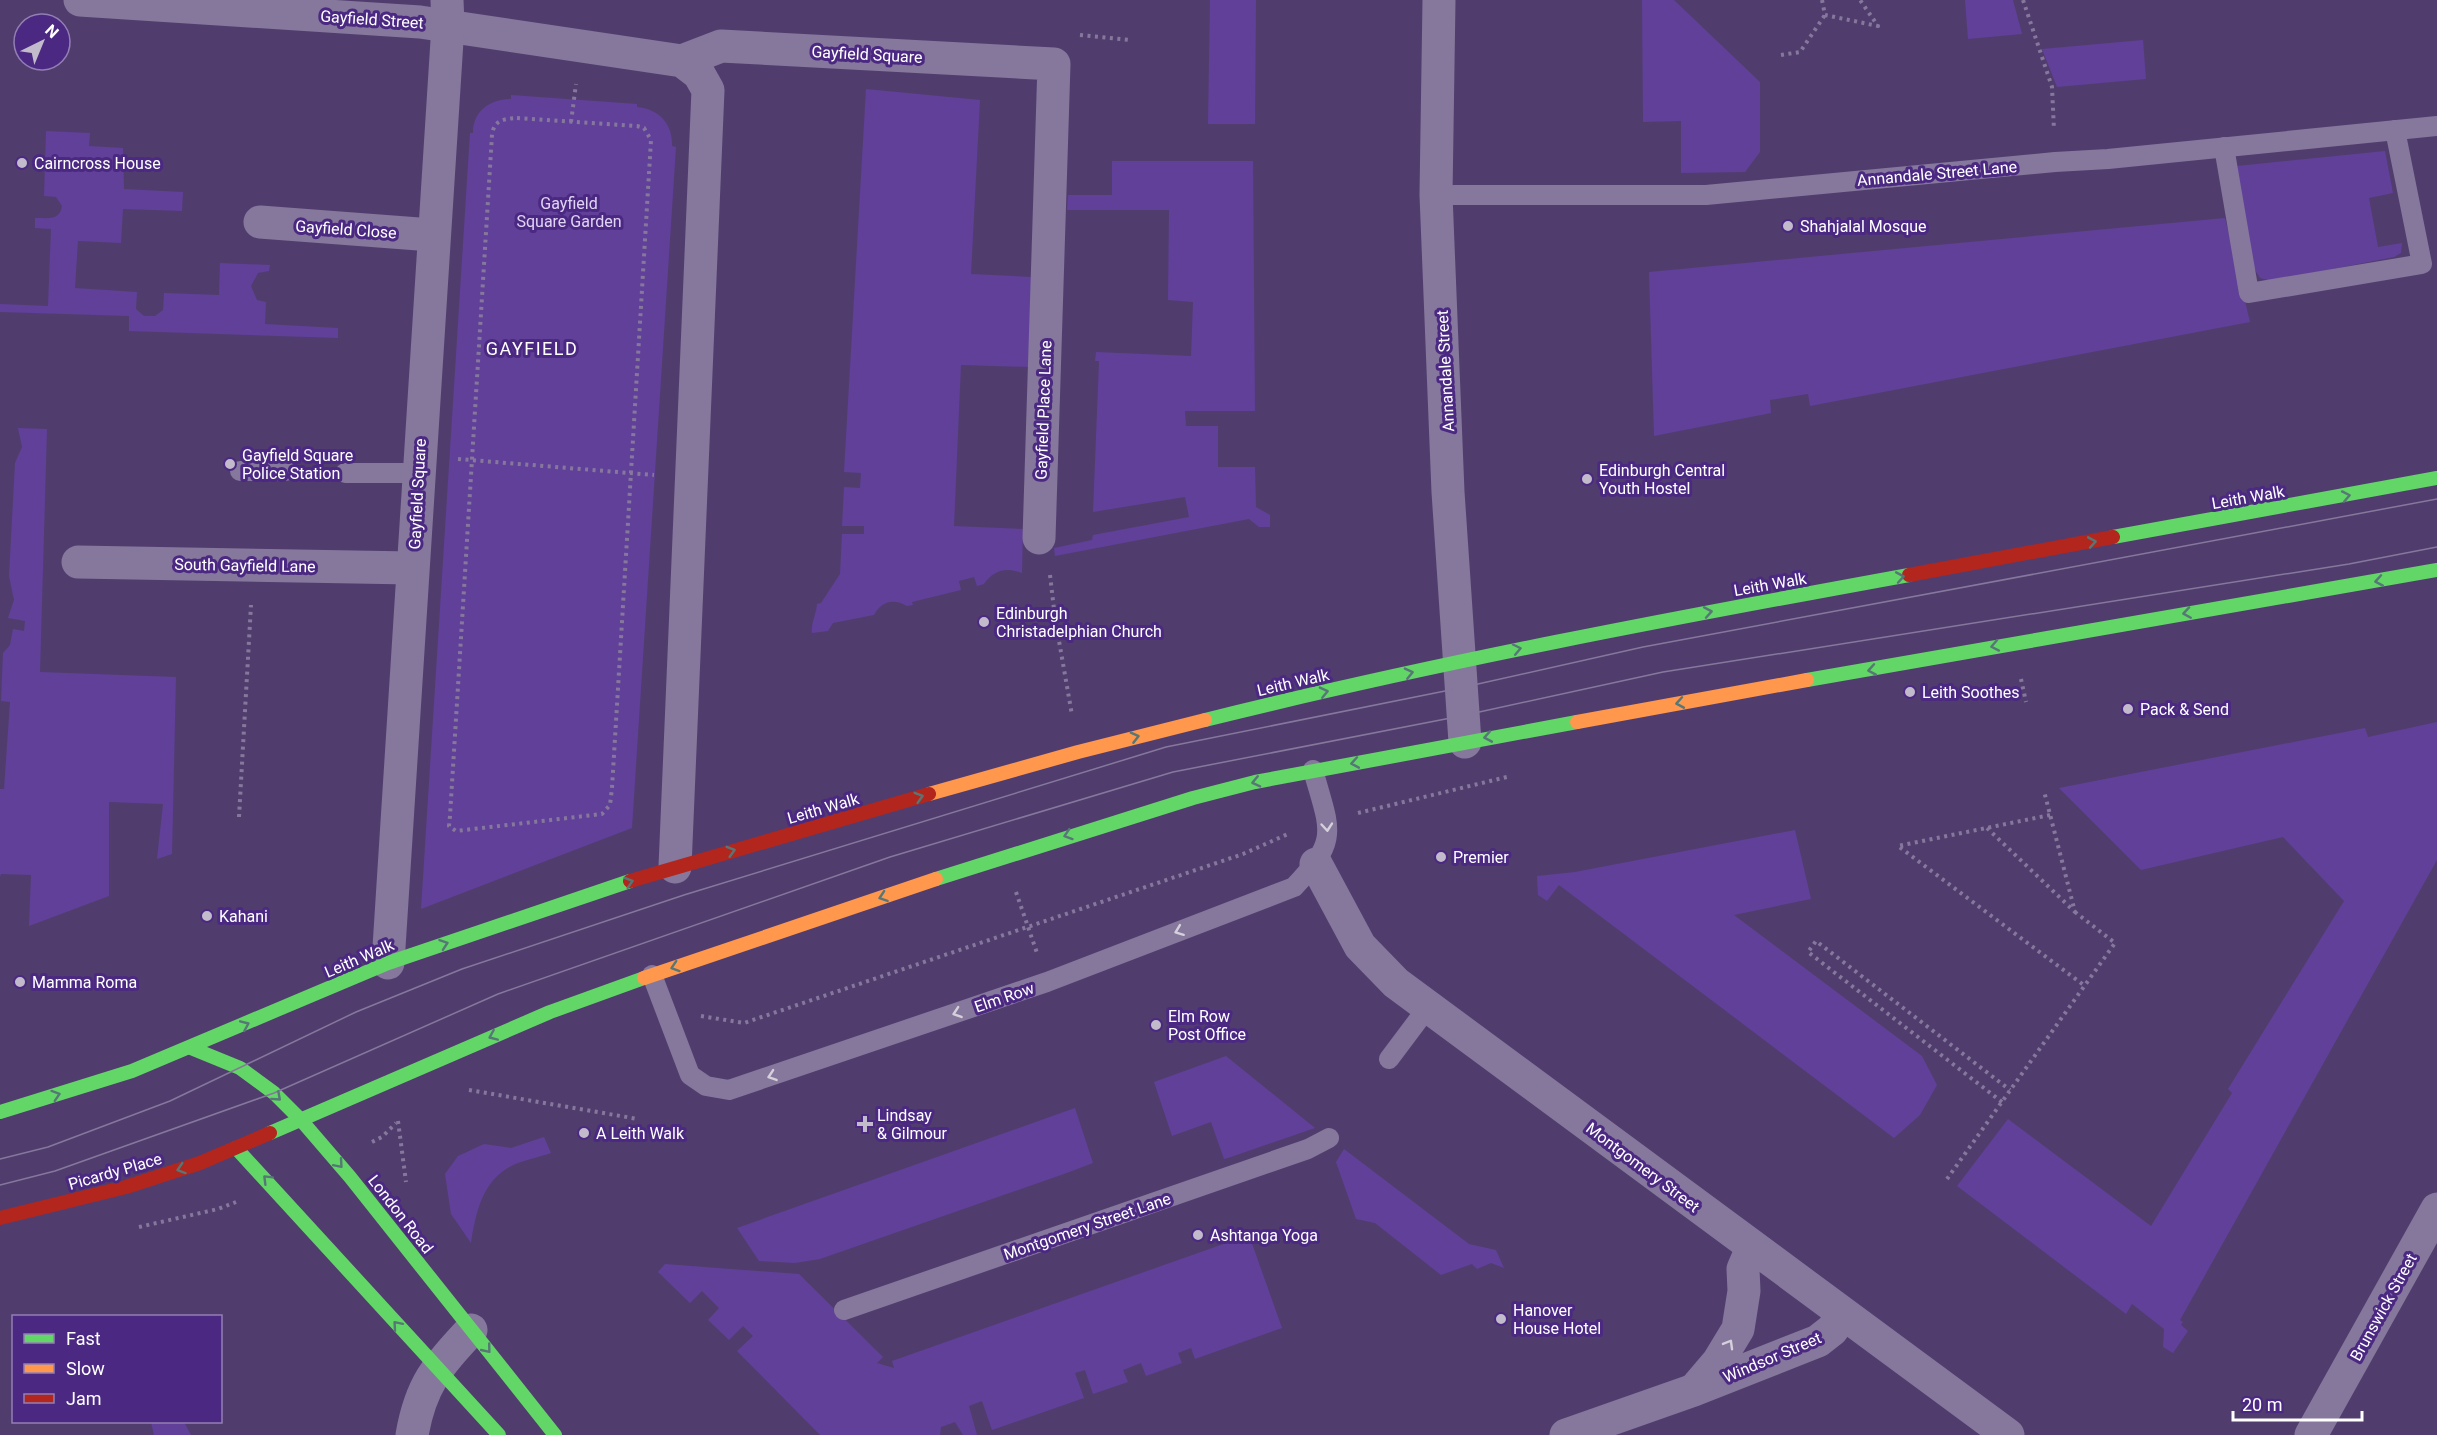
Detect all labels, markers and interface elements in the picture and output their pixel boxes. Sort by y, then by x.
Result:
street label: Gayfield Street [320,6,424,33]
north arrow [12,12,72,72]
text: N [41,21,62,42]
street label: Gayfield Square [811,42,923,67]
place label: Cairncross House [34,154,161,173]
marker: Cairncross House [15,156,29,170]
street label: Annandale Street Lane [1856,157,2018,190]
park label: Gayfield Square Garden [516,194,622,231]
street label: Gayfield Close [295,216,397,243]
place label: Shahjalal Mosque [1800,217,1927,236]
marker: Shahjalal Mosque [1781,219,1795,233]
street label: Annandale Street [1433,310,1458,432]
district label: GAYFIELD [486,338,578,359]
street label: Gayfield Place Lane [1032,340,1055,480]
street label: Gayfield Square [405,438,430,550]
place label: Gayfield Square Police Station [242,446,353,483]
marker: Gayfield Square Police Station [223,457,237,471]
place label: Edinburgh Central Youth Hostel [1599,461,1725,498]
marker: Edinburgh Central Youth Hostel [1580,472,1594,486]
street label: Leith Walk [2210,482,2287,513]
one-way arrow [2341,490,2351,503]
one-way arrow [2087,537,2097,549]
street label: South Gayfield Lane [174,555,316,576]
street label: Leith Walk [1732,569,1809,600]
one-way arrow [1895,571,1905,584]
one-way arrow [2375,574,2385,587]
place label: Edinburgh Christadelphian Church [996,604,1162,641]
one-way arrow [1703,606,1713,619]
one-way arrow [2183,607,2192,619]
marker: Edinburgh Christadelphian Church [977,615,991,629]
one-way arrow [1990,639,2000,652]
one-way arrow [1512,644,1522,657]
one-way arrow [1867,663,1877,675]
street label: Leith Walk [1255,665,1332,700]
one-way arrow [1404,667,1414,680]
place label: Leith Soothes [1922,683,2020,702]
marker: Leith Soothes [1903,685,1917,699]
one-way arrow [1319,686,1329,699]
one-way arrow [1675,697,1685,709]
place label: Pack & Send [2140,700,2229,719]
marker: Pack & Send [2121,702,2135,716]
one-way arrow [1483,731,1493,743]
one-way arrow [1130,732,1140,745]
one-way arrow [1351,756,1361,769]
one-way arrow [1251,775,1261,788]
street label: Leith Walk [785,789,862,828]
one-way arrow [913,792,924,804]
one-way arrow [1320,823,1333,832]
one-way arrow [1063,828,1074,840]
one-way arrow [725,846,736,858]
place label: Premier [1453,848,1509,867]
marker: Premier [1434,850,1448,864]
one-way arrow [623,877,634,889]
one-way arrow [878,889,889,902]
place label: Kahani [219,907,268,926]
marker: Kahani [200,909,214,923]
one-way arrow [1174,924,1185,937]
street label: Leith Walk [322,935,398,982]
one-way arrow [438,938,449,951]
one-way arrow [670,960,681,972]
place label: Mamma Roma [32,973,137,992]
marker: Mamma Roma [13,975,27,989]
street label: Elm Row [972,978,1037,1017]
one-way arrow [952,1006,962,1018]
place label: Elm Row Post Office [1168,1007,1246,1044]
marker: Elm Row Post Office [1149,1018,1163,1032]
one-way arrow [238,1020,249,1032]
one-way arrow [488,1029,499,1041]
one-way arrow [767,1068,778,1081]
one-way arrow [50,1090,61,1102]
one-way arrow [271,1090,281,1101]
place label: Lindsay & Gilmour [877,1106,948,1143]
marker: Lindsay & Gilmour [858,1117,872,1131]
street label: Montgomery Street [1582,1119,1703,1216]
place label: A Leith Walk [596,1124,685,1143]
marker: A Leith Walk [577,1126,591,1140]
street label: Picardy Place [66,1149,164,1194]
one-way arrow [332,1157,343,1168]
one-way arrow [176,1162,187,1174]
street label: London Road [364,1171,437,1257]
one-way arrow [263,1176,274,1186]
street label: Montgomery Street Lane [1001,1189,1173,1264]
place label: Ashtanga Yoga [1210,1226,1318,1245]
marker: Ashtanga Yoga [1191,1228,1205,1242]
street label: Brunswick Street [2346,1250,2421,1364]
place label: Hanover House Hotel [1513,1301,1601,1338]
marker: Hanover House Hotel [1494,1312,1508,1326]
legend [12,1315,222,1423]
one-way arrow [393,1321,404,1332]
text: Fast [66,1328,101,1349]
street label: Windsor Street [1720,1328,1824,1387]
one-way arrow [1722,1340,1733,1350]
one-way arrow [479,1343,490,1354]
text: Slow [66,1358,105,1379]
scale bar [2233,1384,2362,1422]
text: Jam [66,1388,102,1409]
text: 20 m [2242,1394,2282,1415]

